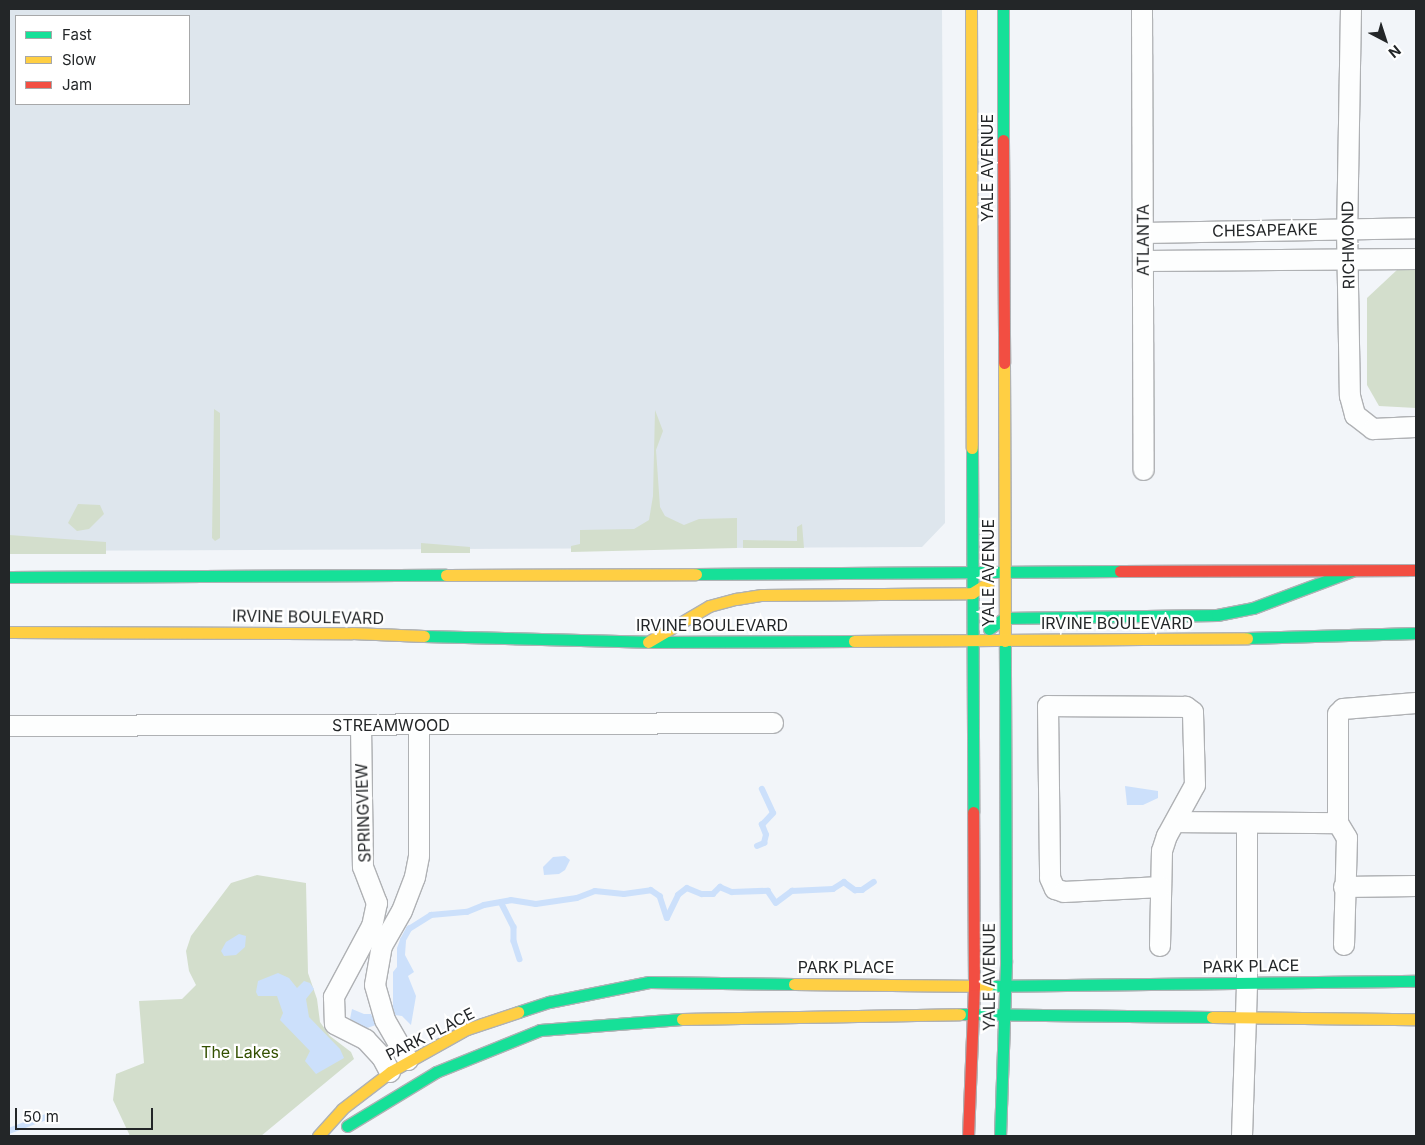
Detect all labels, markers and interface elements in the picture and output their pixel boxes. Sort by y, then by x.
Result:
legend [15,15,190,105]
north arrow [1360,15,1410,65]
text: Fast [62,25,92,44]
text: N [1385,42,1405,62]
text: Slow [62,50,96,69]
text: Jam [62,75,92,94]
street label: YALE AVENUE [977,114,997,222]
street label: RICHMOND [1338,201,1358,289]
street label: ATLANTA [1133,204,1153,276]
street label: CHESAPEAKE [1212,219,1318,241]
street label: YALE AVENUE [978,519,998,627]
street label: IRVINE BOULEVARD [232,606,384,628]
street label: IRVINE BOULEVARD [1041,613,1193,633]
street label: IRVINE BOULEVARD [636,615,788,635]
street label: STREAMWOOD [332,715,450,735]
street label: SPRINGVIEW [352,763,374,863]
street label: YALE AVENUE [979,923,999,1031]
street label: PARK PLACE [1202,956,1300,976]
street label: PARK PLACE [798,957,894,977]
street label: PARK PLACE [383,1003,477,1065]
park label: The Lakes [201,1042,279,1062]
scale bar [18,1098,155,1130]
text: 50 m [23,1107,59,1126]

